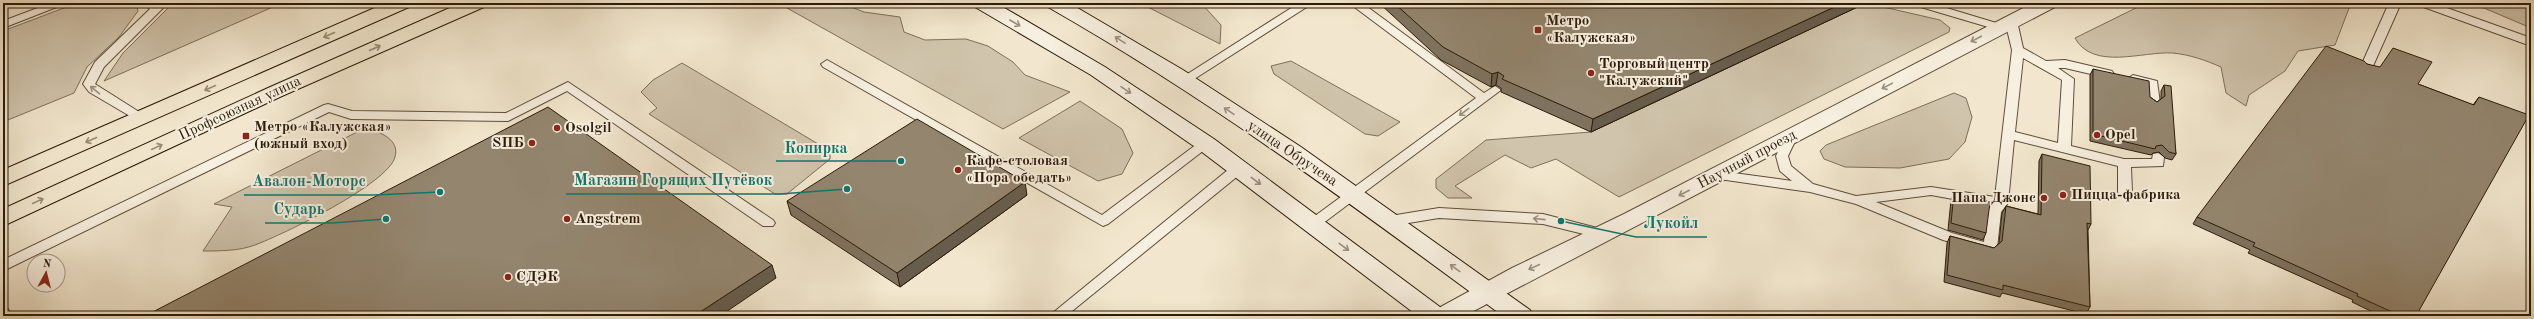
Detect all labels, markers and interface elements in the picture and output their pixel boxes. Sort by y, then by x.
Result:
place label: Метро «Калужская» [1546,14,1636,46]
one-way arrow [1009,19,1021,27]
marker: Метро «Калужская» [1533,25,1543,35]
one-way arrow [323,32,335,39]
one-way arrow [1115,36,1126,44]
one-way arrow [1970,36,1982,43]
one-way arrow [369,44,381,51]
place label: Торговый центр "Калужский" [1599,57,1709,89]
marker: Торговый центр "Калужский" [1586,68,1596,78]
street label: Профсоюзная улица [176,74,304,144]
one-way arrow [1881,83,1893,90]
one-way arrow [204,85,216,92]
one-way arrow [90,86,101,95]
one-way arrow [1120,86,1131,94]
one-way arrow [1224,107,1235,115]
one-way arrow [1458,108,1469,117]
street label: улица Обручева [1244,118,1340,190]
place label: Метро «Калужская» (южный вход) [254,120,392,152]
place label: Osolgil [565,121,612,136]
marker: Osolgil [552,123,562,133]
street label: Научный проезд [1695,127,1799,192]
place label: Opel [2105,128,2136,143]
marker: Opel [2092,130,2102,140]
marker: Метро «Калужская» (южный вход) [241,131,251,141]
callout: Копирка [776,133,855,161]
place label: SПБ [492,136,524,151]
one-way arrow [85,137,97,144]
marker: SПБ [527,138,537,148]
text: Копирка [784,141,848,157]
one-way arrow [150,143,162,150]
place label: Кафе-столовая «Пора обедать» [966,154,1072,186]
marker: Кафе-столовая «Пора обедать» [953,165,963,175]
callout: Магазин Горящих Путёвок [566,166,780,194]
callout: Авалон-Моторс [244,167,374,195]
text: Магазин Горящих Путёвок [574,173,773,189]
text: Авалон-Моторс [252,174,366,190]
one-way arrow [1250,177,1261,185]
place label: Пицца-фабрика [2071,188,2181,203]
one-way arrow [1678,190,1690,198]
marker: Пицца-фабрика [2058,190,2068,200]
place label: Папа Джонс [1951,191,2036,206]
marker: Папа Джонс [2039,193,2049,203]
callout: Сударь [265,195,332,223]
one-way arrow [32,197,44,204]
text: Сударь [273,202,325,218]
callout: Лукойл [1636,209,1707,237]
place label: Angstrem [575,212,640,227]
marker: Angstrem [562,214,572,224]
one-way arrow [1533,215,1546,223]
text: Лукойл [1644,216,1698,232]
one-way arrow [1338,243,1349,252]
north arrow [26,253,66,293]
text: N [42,259,52,271]
one-way arrow [1450,264,1461,273]
one-way arrow [1528,264,1540,271]
place label: СДЭК [516,270,558,285]
marker: СДЭК [503,272,513,282]

